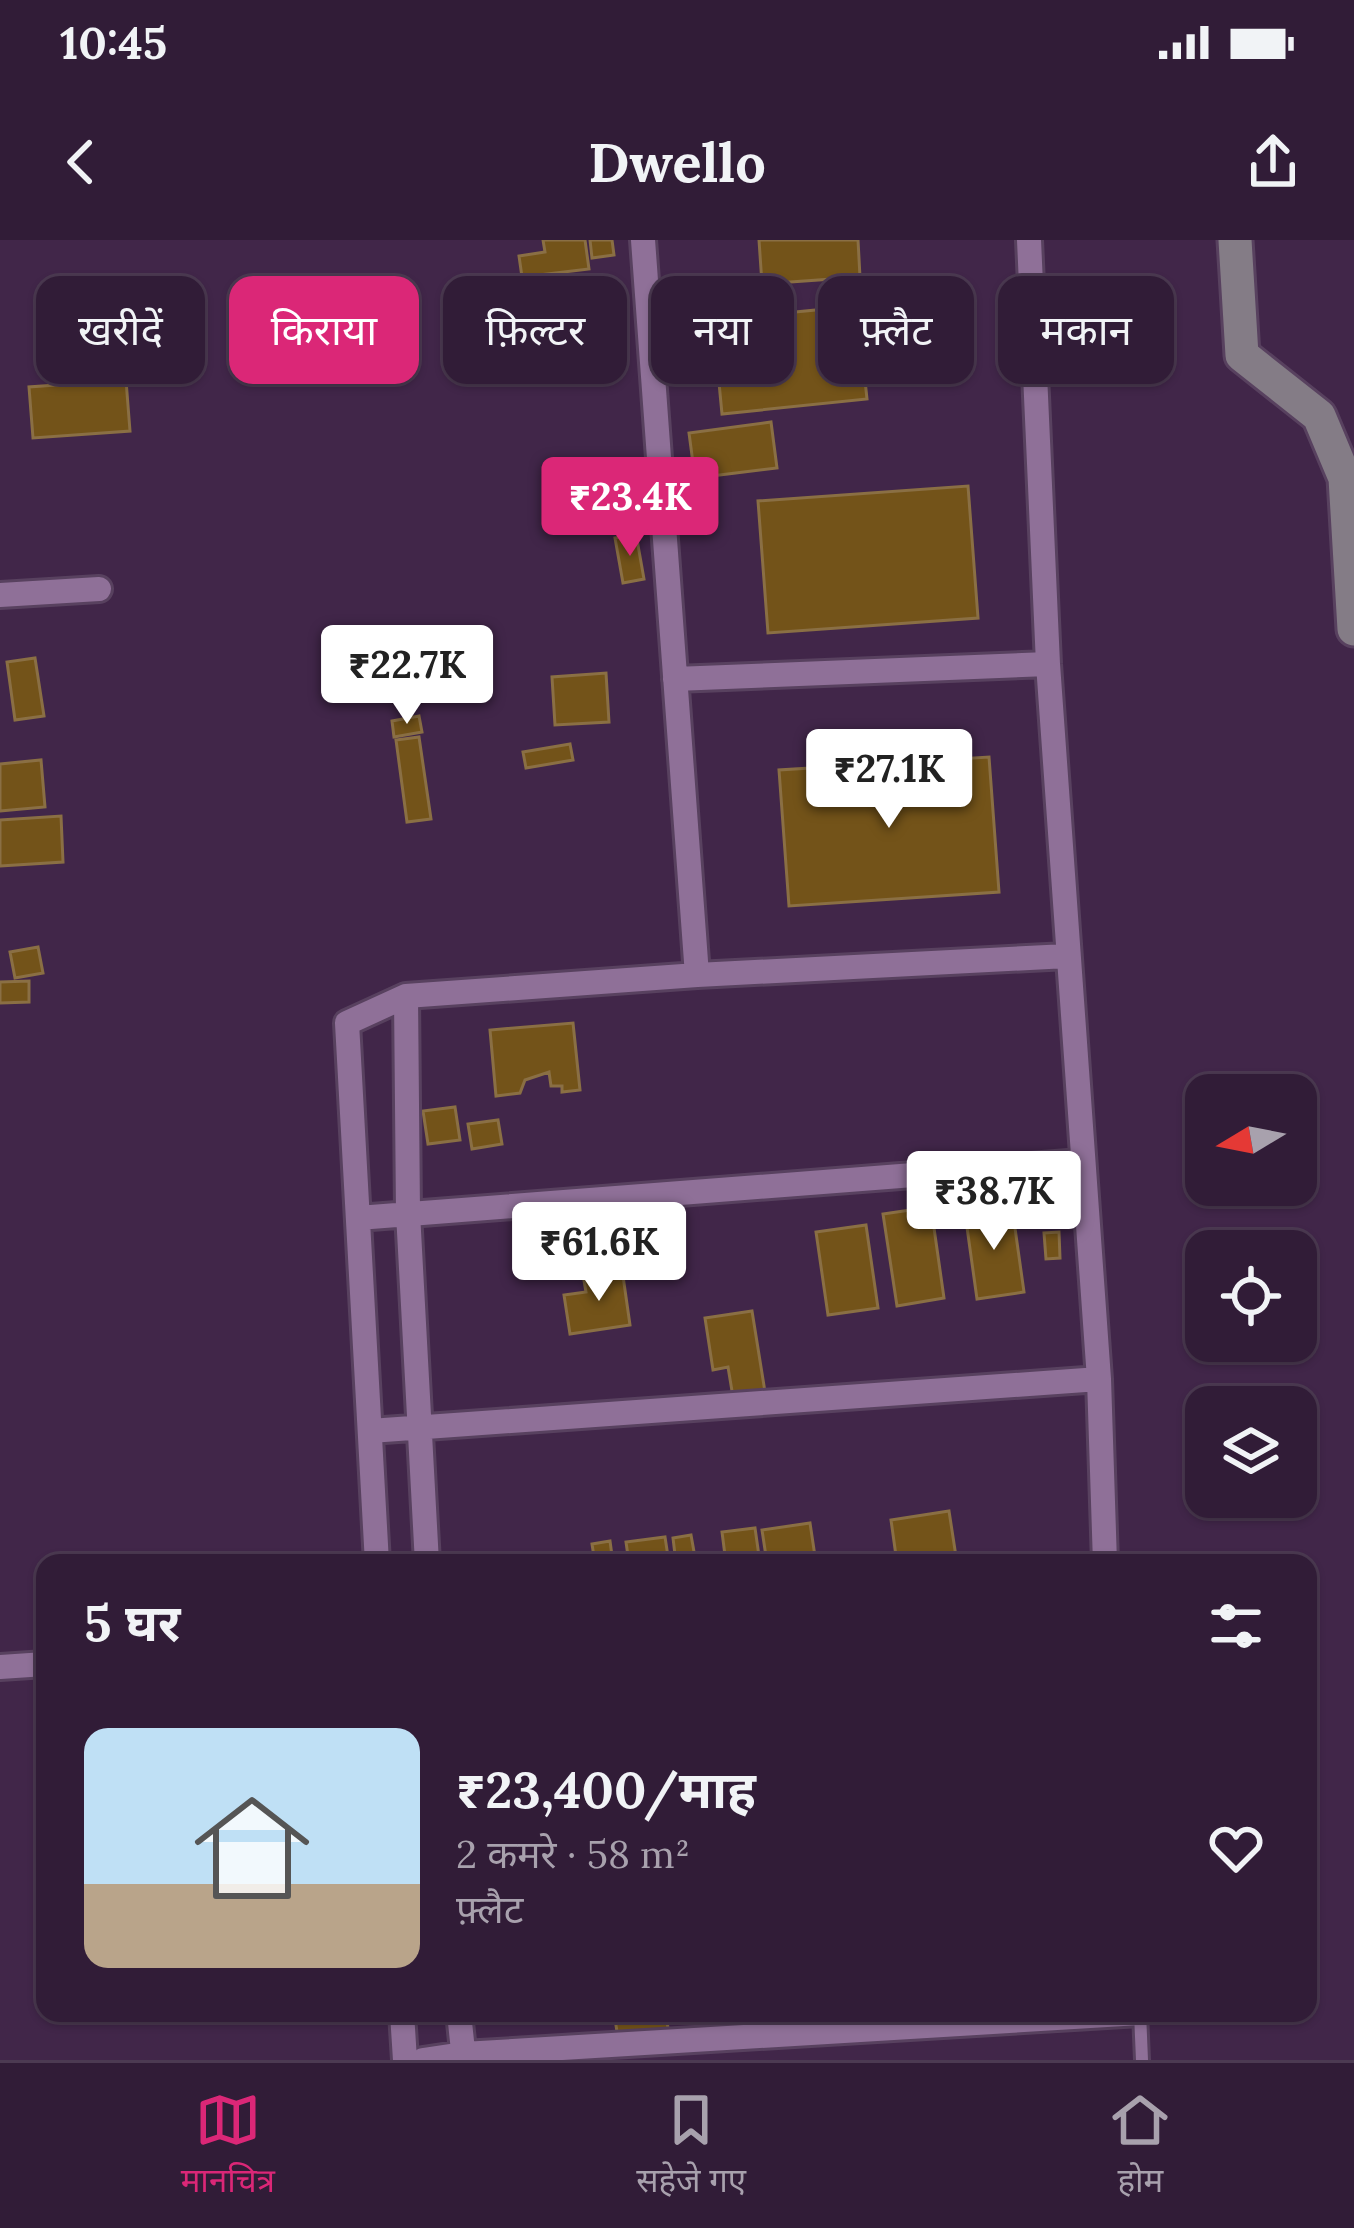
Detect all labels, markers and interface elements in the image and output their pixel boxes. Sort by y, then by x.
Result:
text: 10:45 [60,14,167,71]
text: Dwello [588,128,766,197]
icon: back [48,129,114,195]
icon: share [1240,129,1306,195]
chip: खरीदें [36,276,205,384]
chip: किराया [229,276,419,384]
chip: फ़िल्टर [443,276,627,384]
chip: नया [651,276,794,384]
chip: फ़्लैट [818,276,974,384]
chip: मकान [998,276,1174,384]
pin: ₹23.4K [532,457,728,559]
text: ₹23.4K [568,471,692,521]
pin: ₹22.7K [309,625,505,727]
text: ₹22.7K [348,639,466,689]
pin: ₹27.1K [791,729,987,831]
text: ₹27.1K [833,743,945,793]
north arrow [1185,1074,1317,1206]
map controls [1185,1074,1317,1518]
pin: ₹38.7K [896,1151,1092,1253]
text: ₹38.7K [934,1165,1054,1215]
pin: ₹61.6K [501,1202,697,1304]
text: ₹61.6K [539,1216,659,1266]
button: locate [1185,1230,1317,1362]
button: layers [1185,1386,1317,1518]
text: 5 घर [84,1590,181,1655]
icon: filters [1203,1593,1269,1659]
text: ₹23,400/माह [456,1757,756,1822]
icon: home [180,1776,324,1920]
icon: heart [1203,1815,1269,1881]
text: 2 कमरे · 58 m² [456,1829,690,1879]
text: फ़्लैट [456,1884,523,1934]
tab: मानचित्र [181,2087,275,2205]
tab: सहेजे गए [636,2087,746,2205]
tab: होम [1107,2087,1173,2205]

